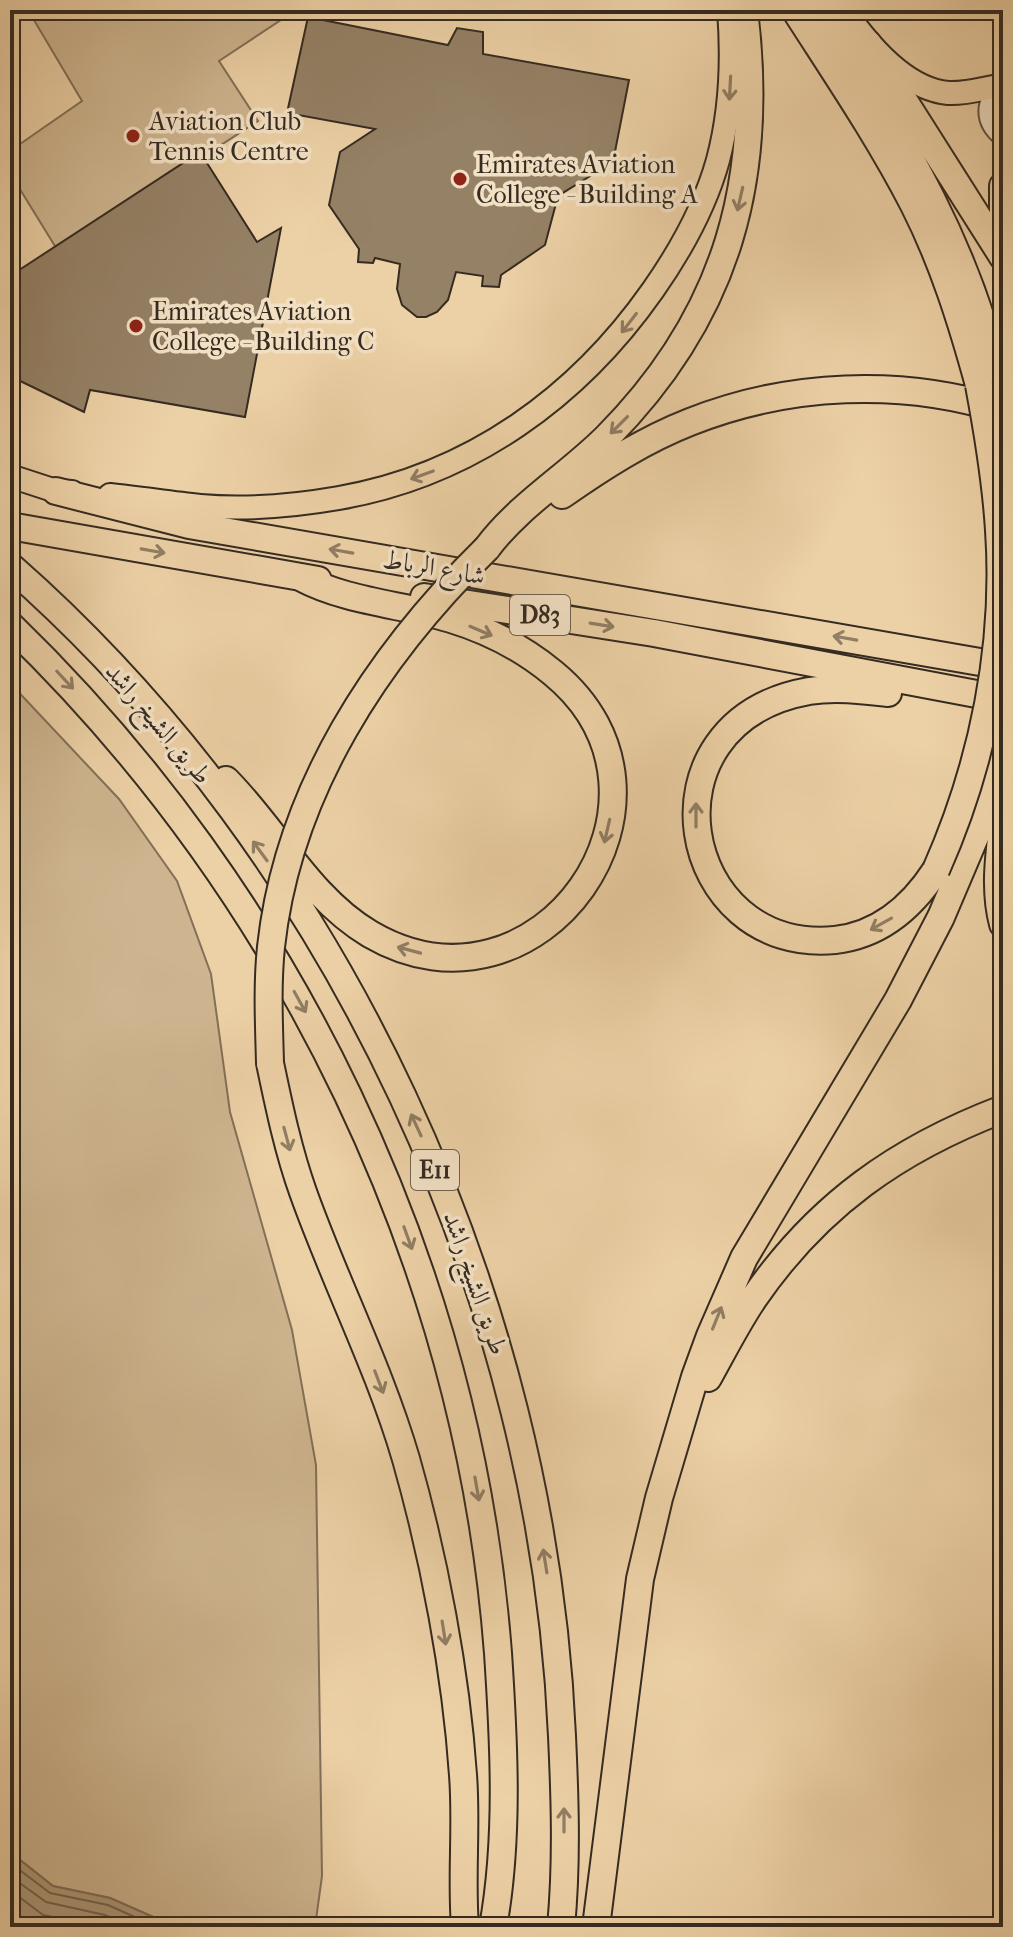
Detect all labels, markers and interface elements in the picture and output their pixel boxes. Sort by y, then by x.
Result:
one-way arrow [722,74,737,101]
place label: Aviation Club Tennis Centre [148,106,309,167]
marker: Aviation Club Tennis Centre [124,127,142,145]
place label: Emirates Aviation College - Building A [476,149,699,210]
marker: Emirates Aviation College - Building A [451,170,469,188]
one-way arrow [732,185,747,211]
place label: Emirates Aviation College - Building C [152,296,374,357]
one-way arrow [620,312,638,333]
marker: Emirates Aviation College - Building C [127,317,145,335]
one-way arrow [610,415,629,434]
one-way arrow [410,468,435,483]
one-way arrow [329,543,354,558]
street label: شارع الرباط [379,543,487,598]
one-way arrow [139,544,165,559]
road number: D83 [510,595,570,635]
one-way arrow [589,618,615,633]
one-way arrow [469,624,493,639]
one-way arrow [833,630,859,645]
street label: طريق الشيخ راشد [93,656,219,796]
one-way arrow [55,670,74,690]
one-way arrow [688,802,704,829]
one-way arrow [599,818,614,843]
one-way arrow [252,840,268,862]
one-way arrow [870,917,894,933]
one-way arrow [397,942,423,957]
one-way arrow [292,990,308,1013]
one-way arrow [407,1113,422,1138]
one-way arrow [281,1125,296,1151]
road number: E11 [411,1150,459,1190]
street label: طريق الشيخ راشد [429,1207,515,1362]
one-way arrow [402,1225,416,1250]
one-way arrow [711,1306,726,1331]
one-way arrow [373,1369,387,1394]
one-way arrow [470,1475,485,1501]
one-way arrow [537,1549,552,1574]
one-way arrow [437,1620,452,1645]
one-way arrow [556,1807,572,1834]

